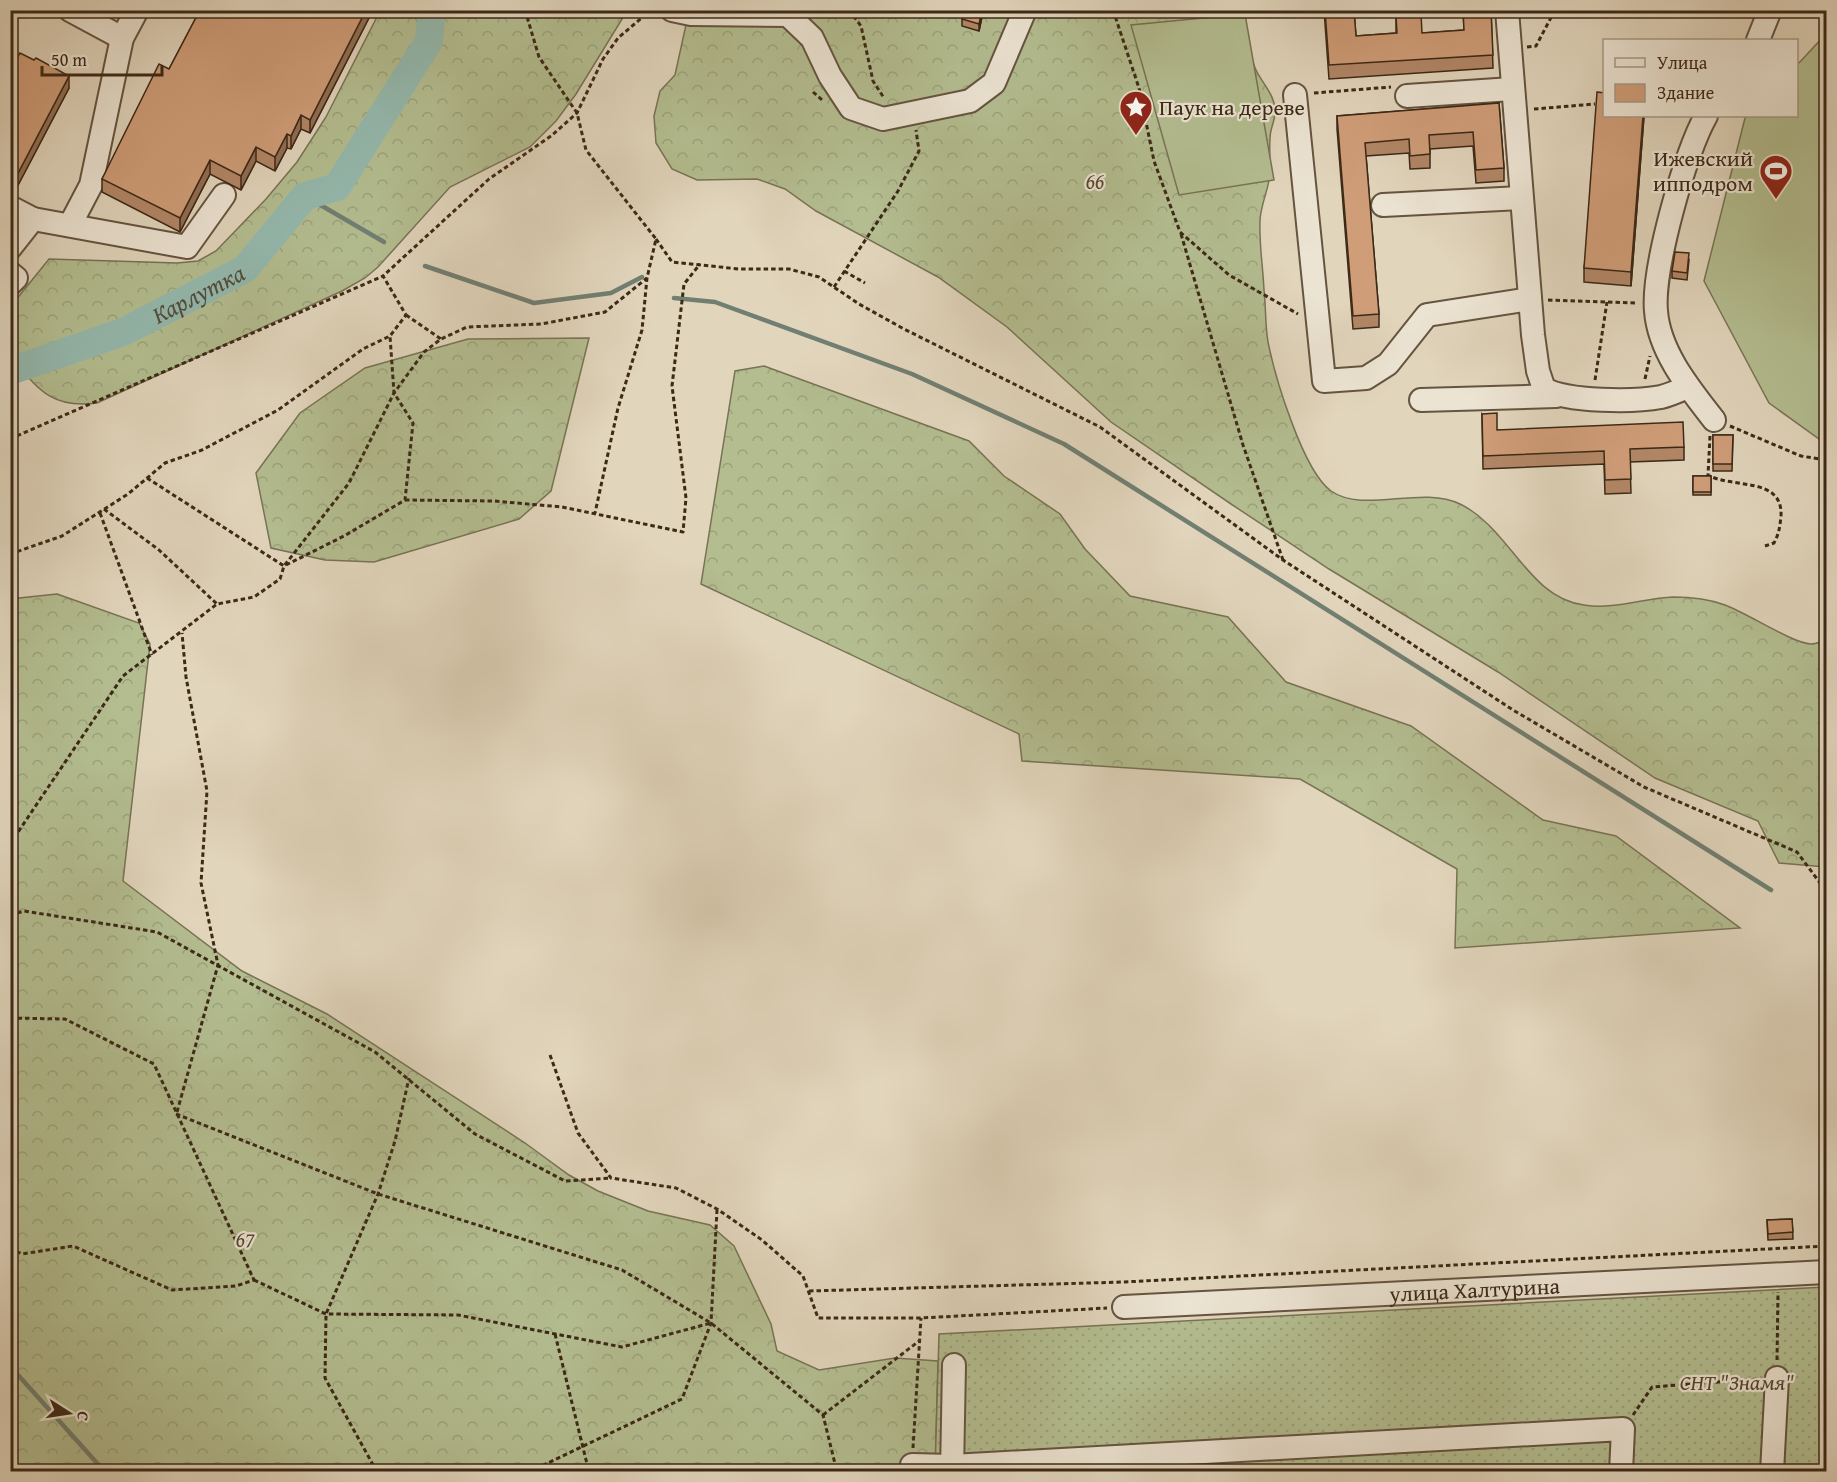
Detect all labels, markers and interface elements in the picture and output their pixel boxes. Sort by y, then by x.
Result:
scale bar [42,39,162,77]
legend [1603,39,1798,117]
text: 50 m [51,46,87,73]
text: Улица [1657,49,1708,76]
text: Здание [1657,79,1714,106]
place icon: Паук на дереве [1118,89,1154,136]
place label: Паук на дереве [1159,91,1305,123]
place label: Ижевский ипподром [1653,142,1753,199]
sports icon: Ижевский ипподром [1758,153,1794,200]
park label: 66 [1086,165,1104,197]
water label: Карлутка [146,255,250,332]
park label: 67 [236,1223,255,1255]
street label: улица Халтурина [1388,1269,1561,1310]
park label: СНТ "Знамя" [1680,1366,1794,1398]
north arrow [39,1383,99,1443]
text: С [71,1409,96,1423]

